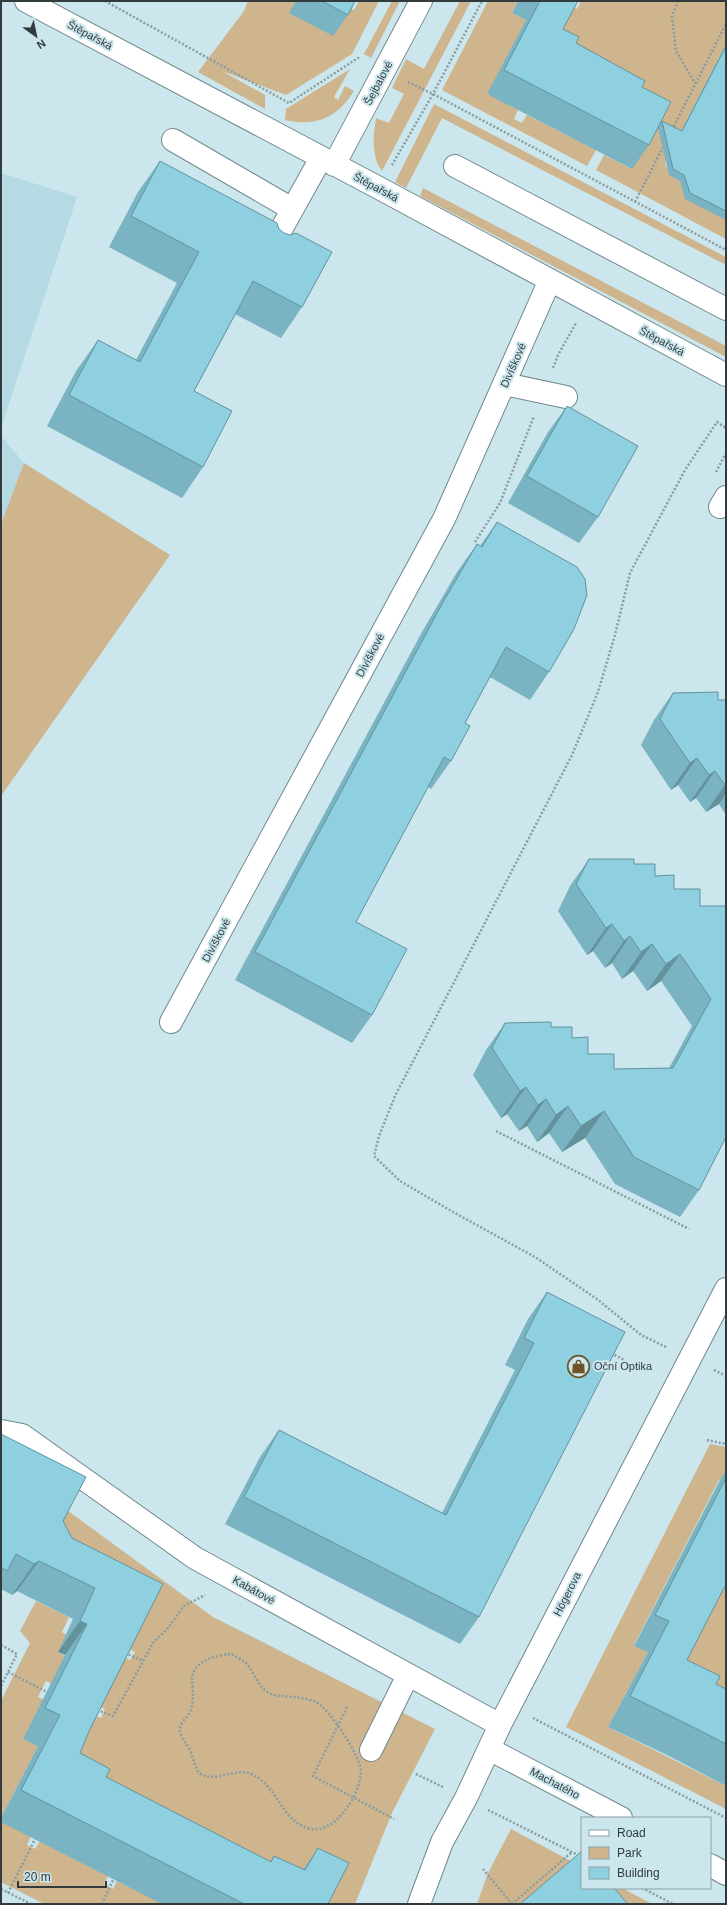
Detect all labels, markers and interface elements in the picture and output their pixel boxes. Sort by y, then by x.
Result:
north arrow [16,16,56,56]
street label: Štěpařská [65,18,115,52]
text: N [35,37,48,52]
street label: Šejbalové [361,59,395,107]
street label: Štěpařská [351,170,401,204]
street label: Štěpařská [637,324,687,358]
street label: Divíškové [498,341,528,389]
street label: Divíškové [354,631,386,679]
street label: Divíškové [200,916,232,964]
shop icon: Oční Optika [565,1353,591,1379]
place label: Oční Optika [594,1360,653,1372]
street label: Högerova [551,1569,584,1618]
street label: Kabátové [231,1573,277,1607]
street label: Machatého [528,1765,582,1801]
legend [581,1817,711,1889]
text: Road [617,1826,646,1840]
text: Park [617,1846,643,1860]
scale bar [18,1863,106,1889]
text: Building [617,1866,660,1880]
text: 20 m [24,1870,51,1884]

